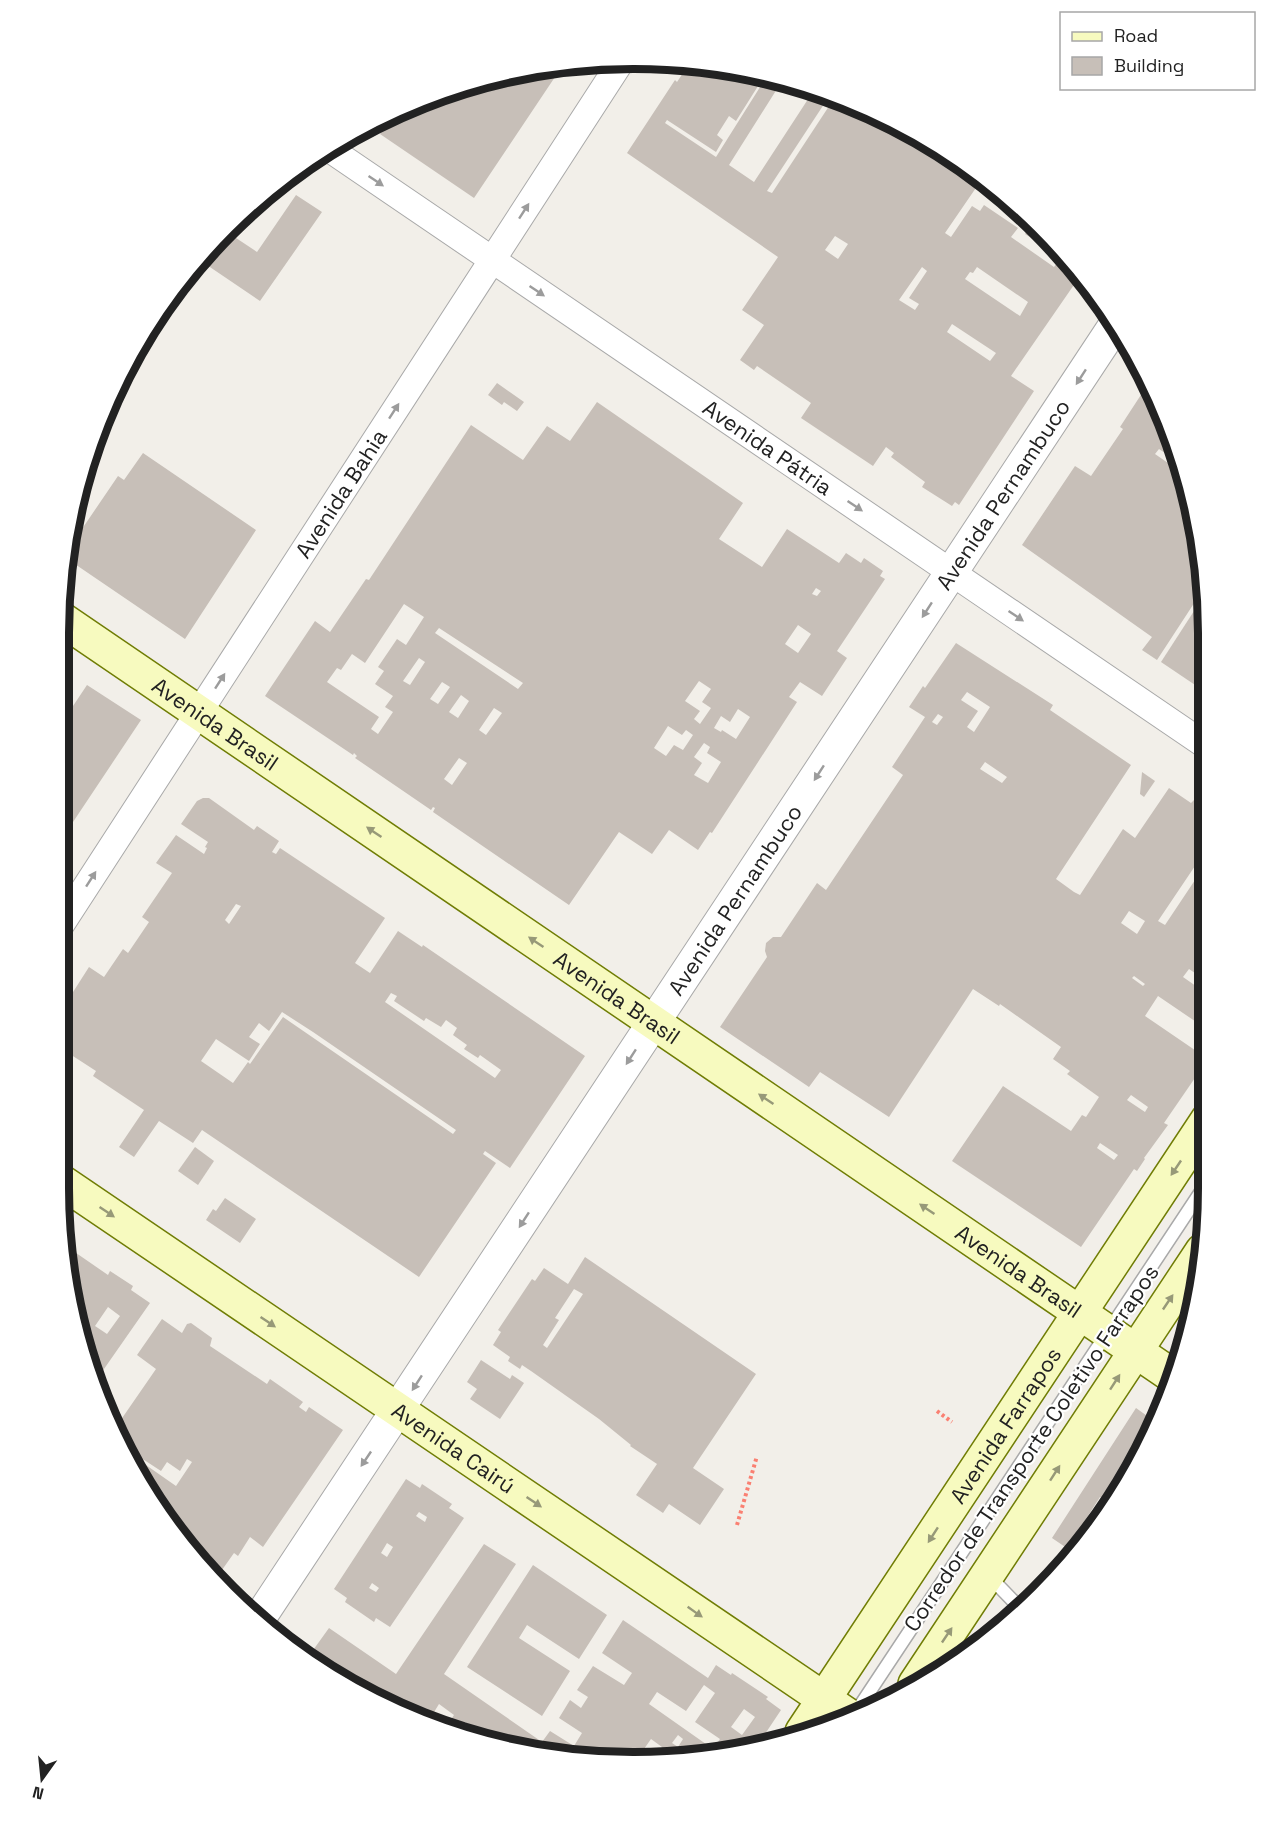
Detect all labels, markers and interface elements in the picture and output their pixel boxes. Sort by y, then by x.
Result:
legend [1060,12,1255,90]
text: Road [1114,24,1158,47]
text: Building [1114,54,1184,77]
one-way arrow [368,175,384,186]
one-way arrow [518,202,529,219]
one-way arrow [529,285,546,296]
one-way arrow [1075,369,1086,385]
street label: Avenida Pátria [698,393,838,502]
street label: Avenida Pernambuco [930,394,1076,595]
one-way arrow [388,403,399,419]
street label: Avenida Bahia [289,423,393,563]
one-way arrow [847,500,863,511]
one-way arrow [922,602,933,618]
one-way arrow [1008,610,1024,622]
street label: Avenida Brasil [147,671,284,777]
one-way arrow [215,673,226,689]
one-way arrow [814,764,825,781]
street label: Avenida Pernambuco [662,799,808,1000]
one-way arrow [367,826,383,838]
one-way arrow [85,871,96,887]
one-way arrow [528,936,544,948]
street label: Avenida Brasil [548,945,686,1050]
one-way arrow [626,1049,637,1066]
one-way arrow [758,1094,774,1105]
one-way arrow [1170,1159,1182,1175]
one-way arrow [919,1204,935,1215]
one-way arrow [99,1206,115,1217]
one-way arrow [518,1212,530,1228]
street label: Avenida Brasil [950,1218,1087,1324]
street label: Corredor de Transporte Coletivo Farrapos [897,1259,1165,1637]
one-way arrow [1162,1294,1174,1310]
one-way arrow [260,1316,276,1327]
street label: Avenida Farrapos [943,1342,1067,1509]
one-way arrow [1109,1374,1120,1390]
one-way arrow [411,1375,422,1391]
street label: Avenida Cairú [387,1396,521,1500]
one-way arrow [361,1451,372,1467]
one-way arrow [1049,1465,1060,1481]
one-way arrow [525,1496,541,1508]
one-way arrow [928,1527,939,1543]
one-way arrow [686,1606,702,1618]
one-way arrow [941,1628,953,1644]
north arrow [12,1749,72,1809]
text: N [30,1781,46,1805]

